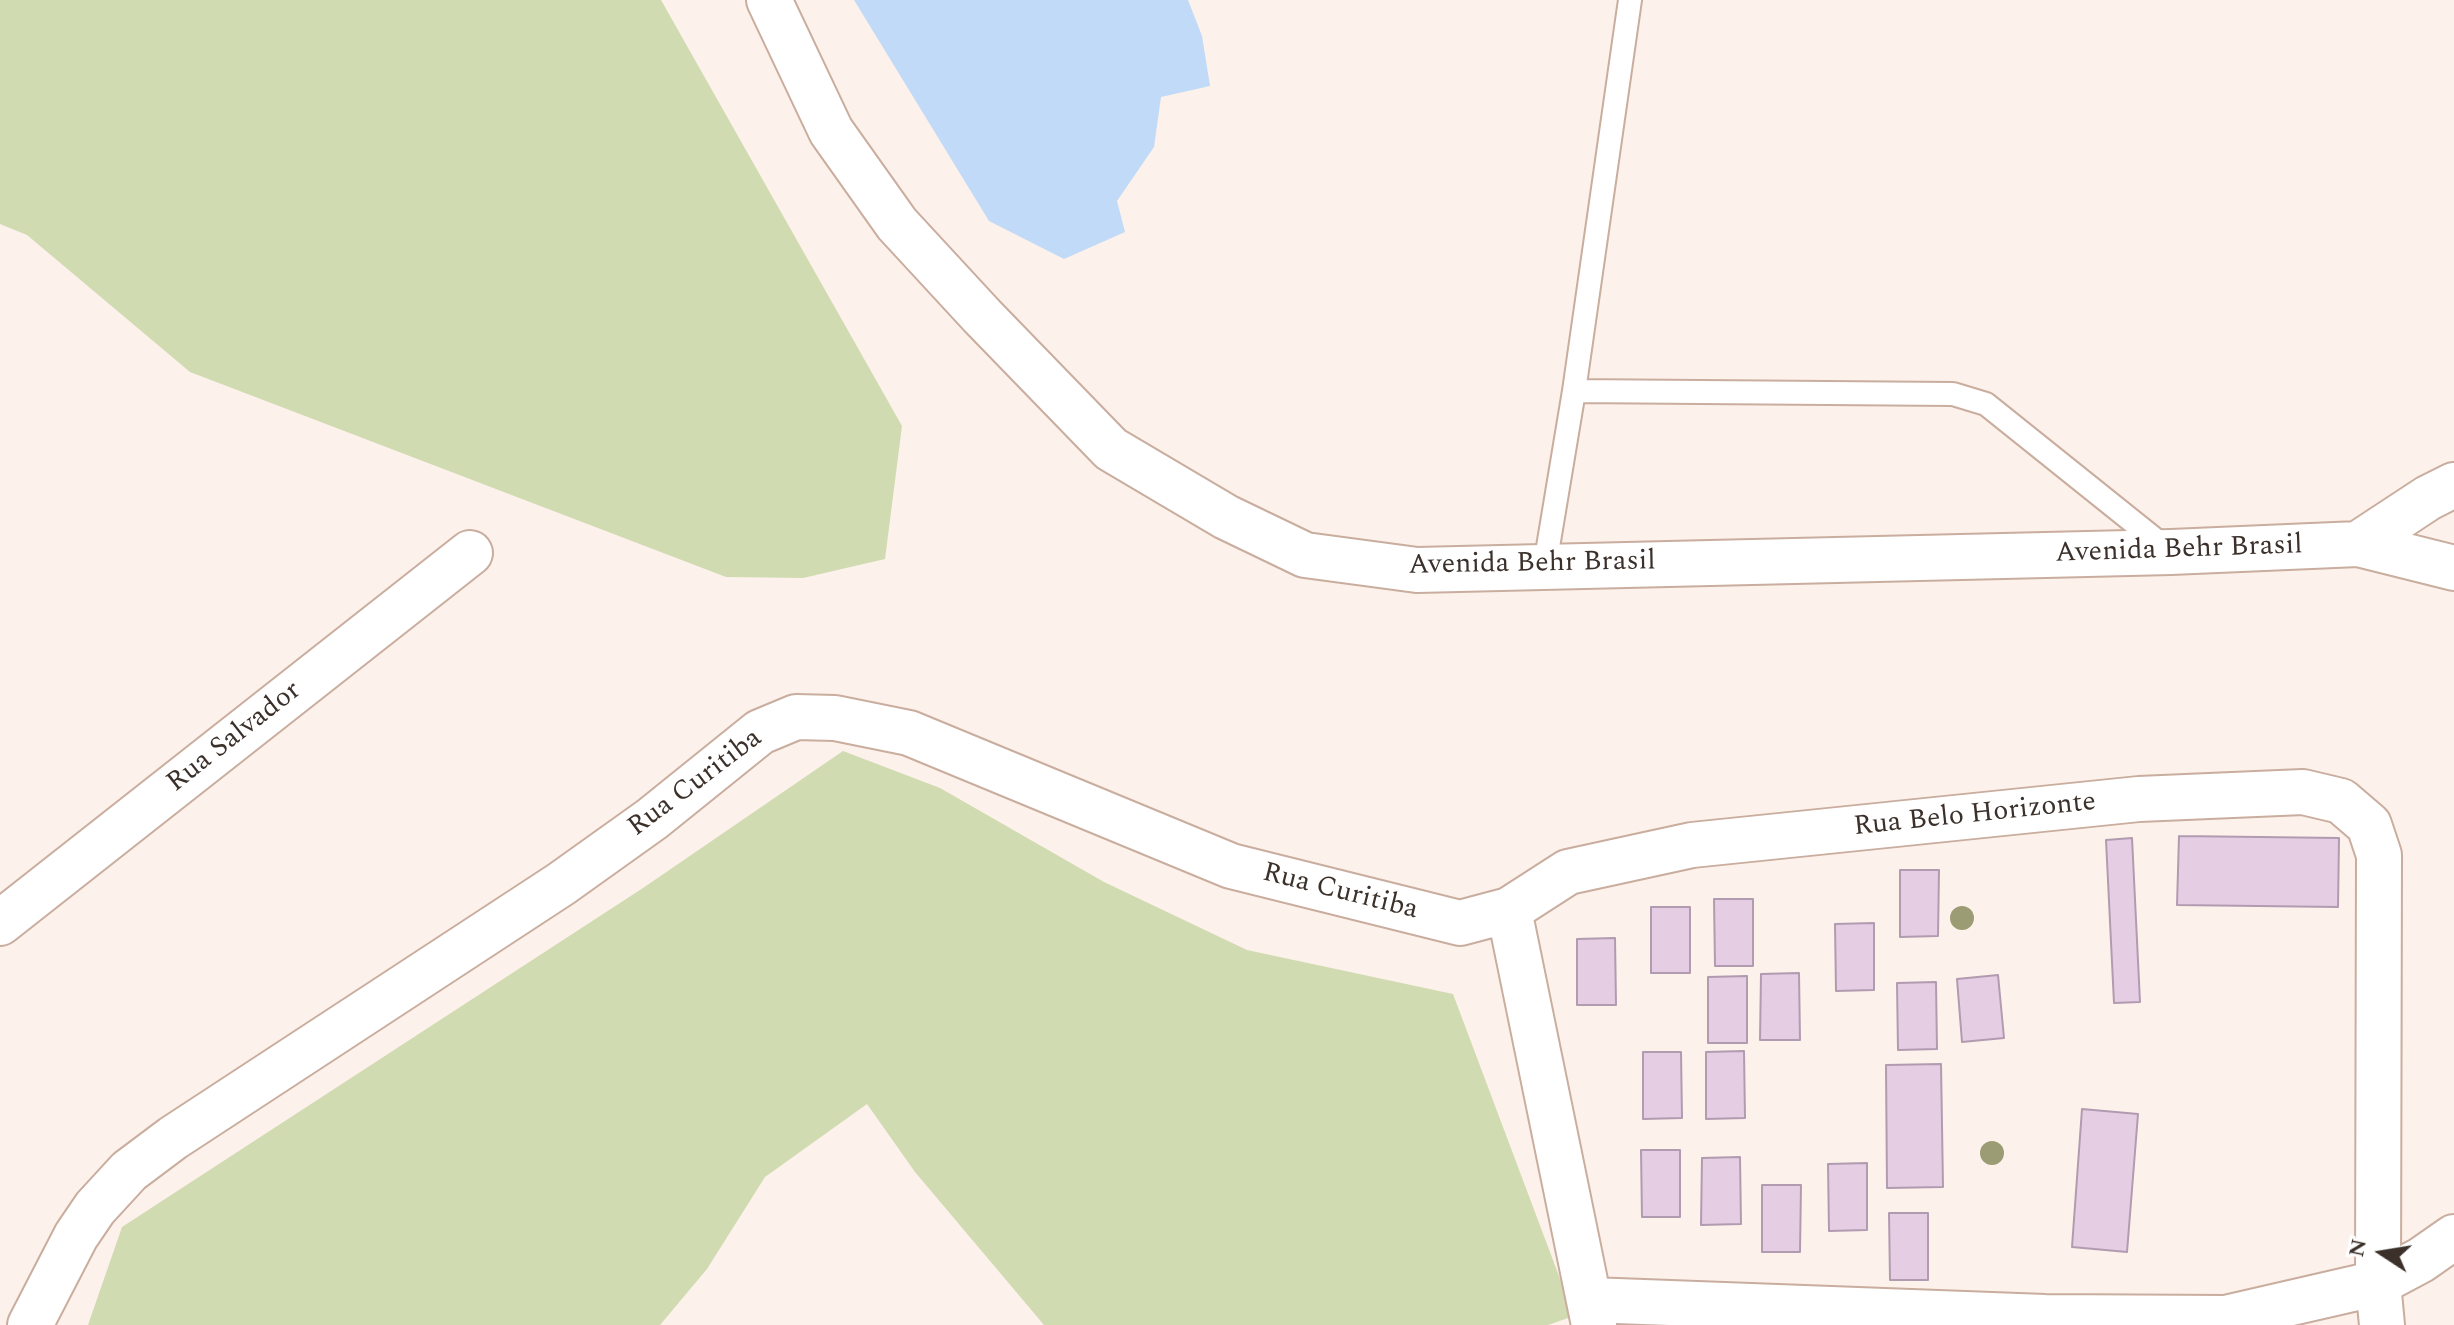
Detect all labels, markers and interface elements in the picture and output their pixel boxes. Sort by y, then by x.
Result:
street label: Avenida Behr Brasil [2055,530,2303,572]
street label: Avenida Behr Brasil [1408,546,1656,584]
street label: Rua Salvador [161,675,309,801]
street label: Rua Curitiba [622,723,770,845]
street label: Rua Belo Horizonte [1852,787,2098,845]
street label: Rua Curitiba [1259,857,1421,929]
north arrow [2342,1213,2422,1293]
text: N [2340,1236,2376,1260]

